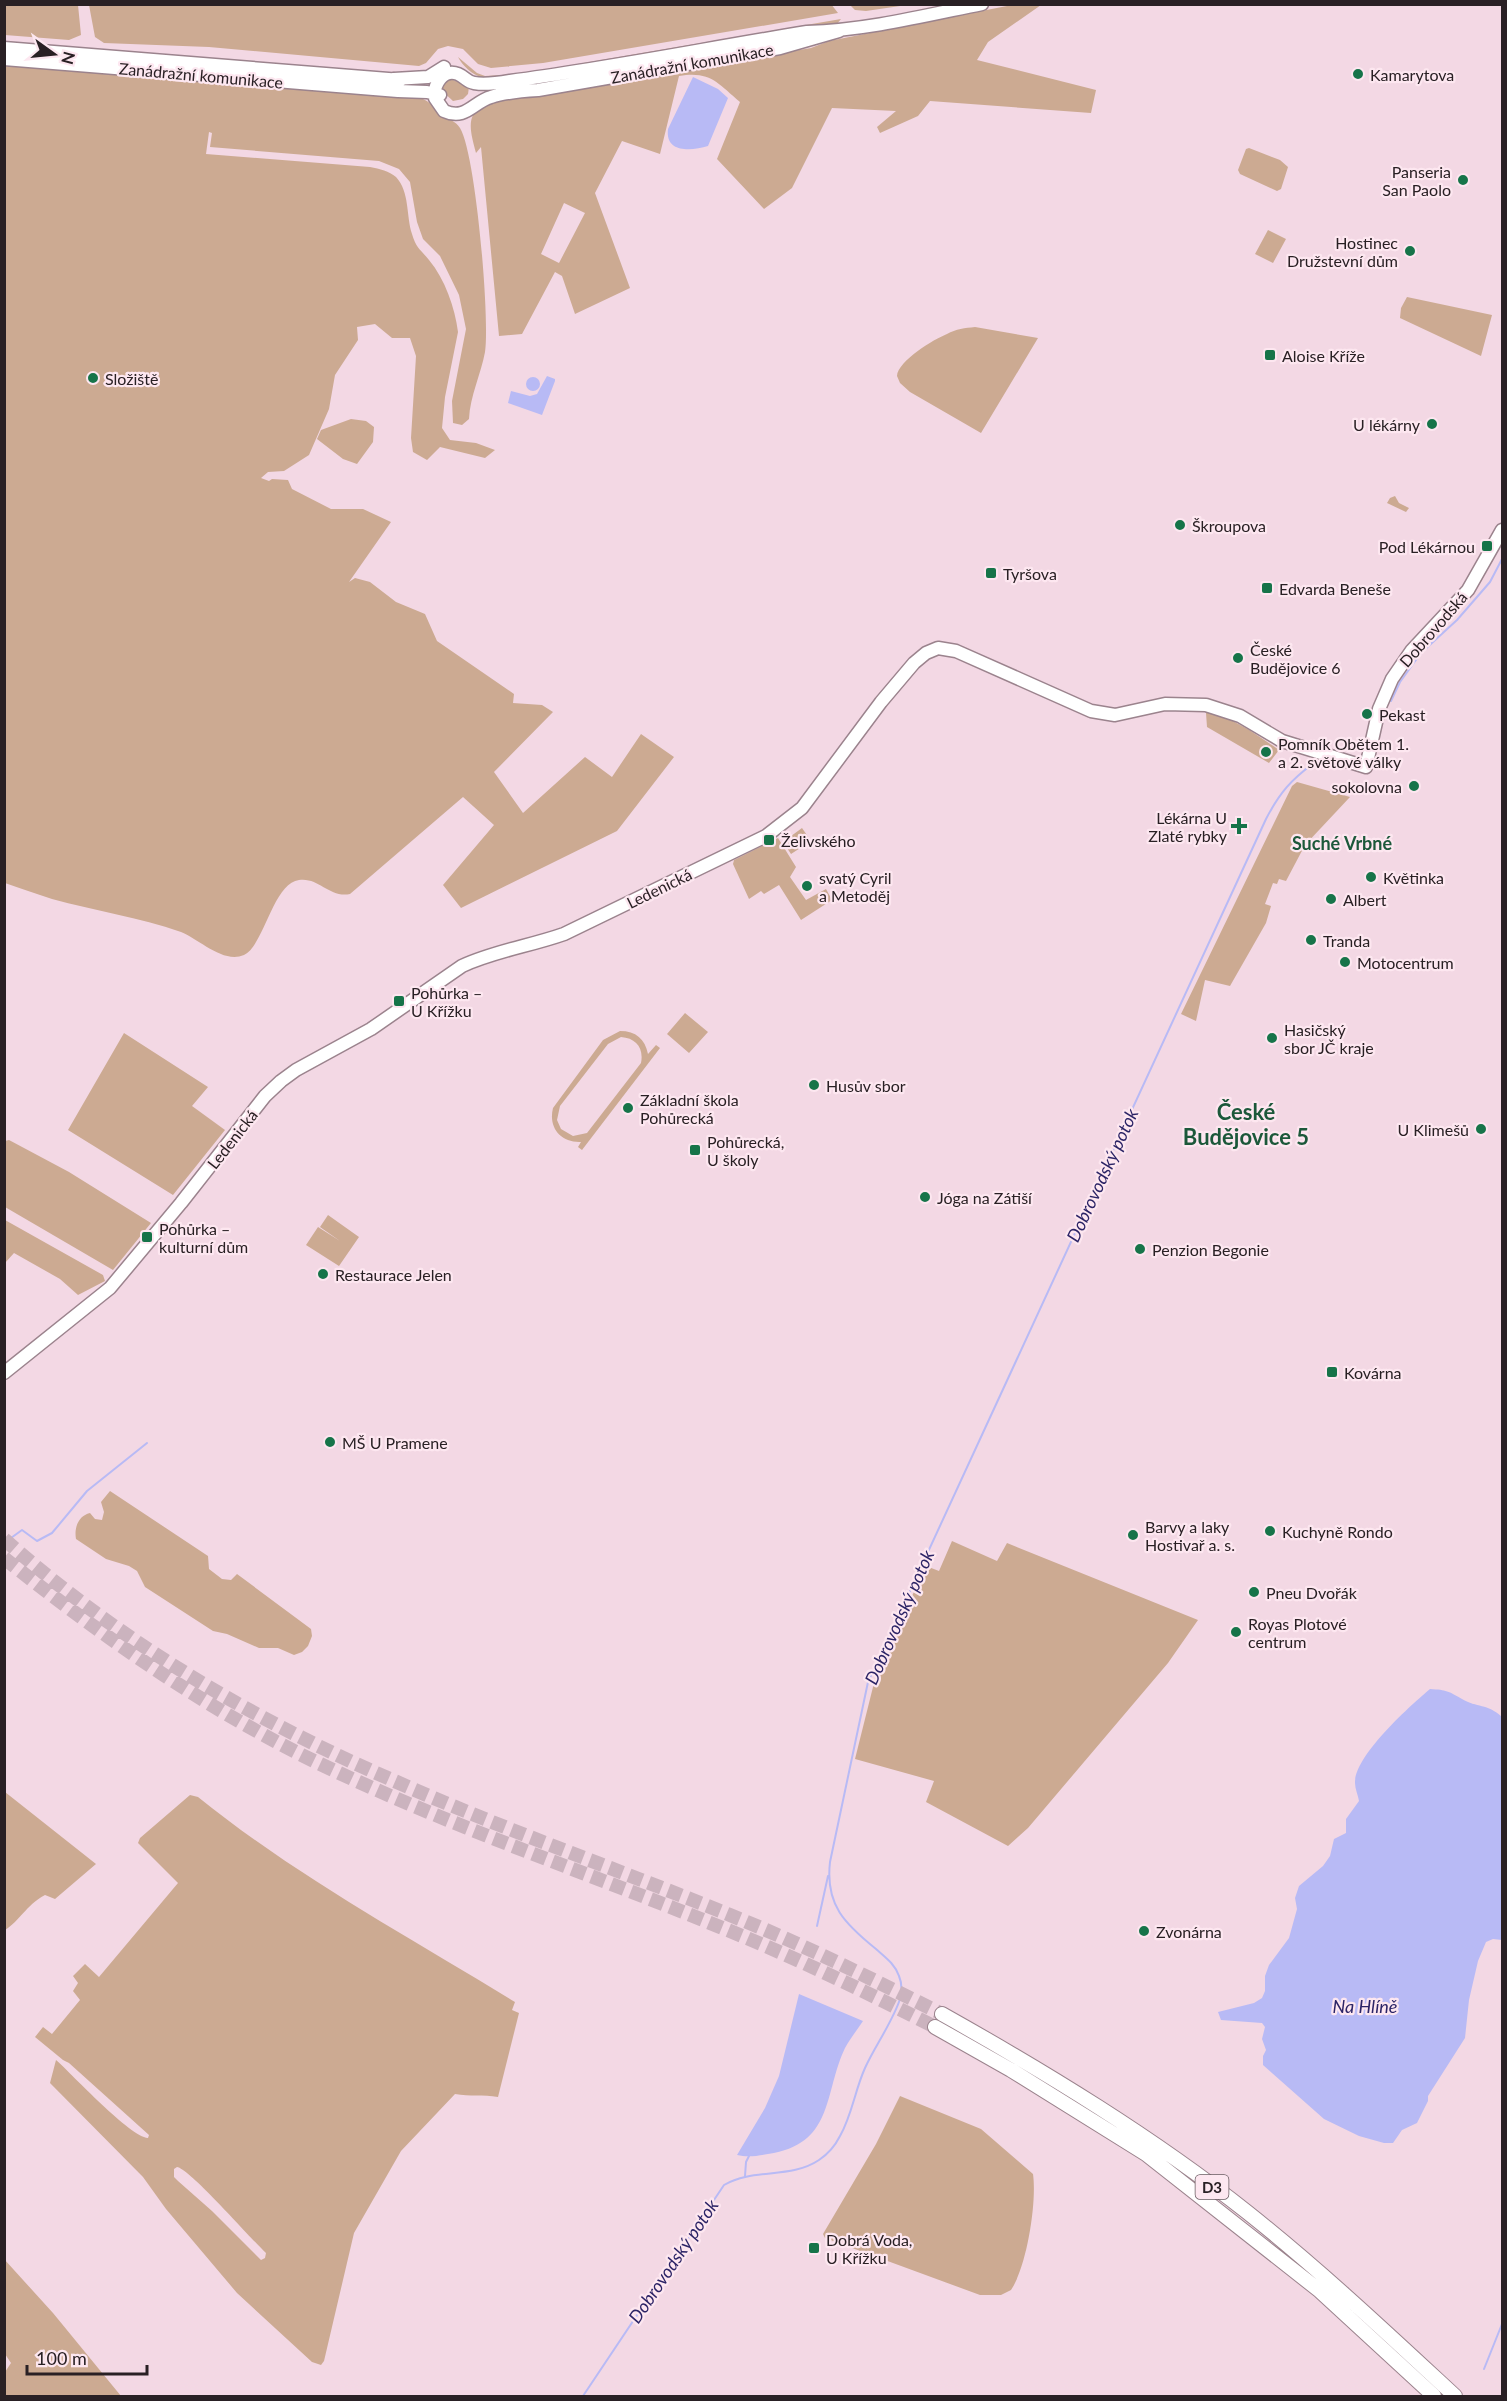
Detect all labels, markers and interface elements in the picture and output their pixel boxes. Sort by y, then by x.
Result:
north arrow [24,24,84,84]
street label: Zanádražní komunikace [609,39,775,87]
text: N [58,50,80,66]
street label: Zanádražní komunikace [118,58,284,92]
place label: Kamarytova [1370,65,1454,84]
marker: Kamarytova [1351,67,1365,81]
place label: Panseria San Paolo [1382,162,1451,199]
marker: Panseria San Paolo [1456,173,1470,187]
place label: Hostinec Družstevní dům [1287,233,1398,270]
marker: Hostinec Družstevní dům [1403,244,1417,258]
place label: Aloise Kříže [1282,346,1365,365]
marker: Aloise Kříže [1263,348,1277,362]
place label: Složiště [105,369,158,388]
marker: Složiště [86,371,100,385]
place label: U lékárny [1353,415,1421,434]
marker: U lékárny [1425,417,1439,431]
place label: Škroupova [1192,516,1266,535]
marker: Škroupova [1173,518,1187,532]
place label: Pod Lékárnou [1379,537,1475,556]
marker: Pod Lékárnou [1480,539,1494,553]
place label: Tyršova [1003,564,1057,583]
marker: Tyršova [984,566,998,580]
place label: Edvarda Beneše [1279,579,1391,598]
marker: Edvarda Beneše [1260,581,1274,595]
street label: Dobrovodská [1395,587,1471,671]
place label: České Budějovice 6 [1250,640,1341,677]
marker: České Budějovice 6 [1231,651,1245,665]
place label: Pekast [1379,705,1426,724]
marker: Pekast [1360,707,1374,721]
place label: Pomník Obětem 1. a 2. světové války [1278,734,1409,771]
marker: Pomník Obětem 1. a 2. světové války [1259,745,1273,759]
place label: sokolovna [1331,777,1402,796]
marker: sokolovna [1407,779,1421,793]
place label: Lékárna U Zlaté rybky [1148,808,1228,845]
marker: Lékárna U Zlaté rybky [1232,819,1246,833]
place label: Želivského [781,831,855,850]
district label: Suché Vrbné [1292,832,1392,854]
marker: Želivského [762,833,776,847]
street label: Ledenická [623,864,695,912]
place label: svatý Cyril a Metoděj [819,868,892,905]
place label: Květinka [1383,868,1444,887]
marker: Květinka [1364,870,1378,884]
marker: svatý Cyril a Metoděj [800,879,814,893]
place label: Albert [1343,890,1387,909]
marker: Albert [1324,892,1338,906]
place label: Tranda [1323,931,1370,950]
marker: Tranda [1304,933,1318,947]
place label: Motocentrum [1357,953,1454,972]
marker: Motocentrum [1338,955,1352,969]
place label: Pohůrka – U Křížku [411,983,482,1020]
marker: Pohůrka – U Křížku [392,994,406,1008]
place label: Hasičský sbor JČ kraje [1284,1020,1374,1057]
marker: Hasičský sbor JČ kraje [1265,1031,1279,1045]
place label: Husův sbor [826,1076,906,1095]
marker: Husův sbor [807,1078,821,1092]
place label: Základní škola Pohůrecká [640,1090,739,1127]
district label: České Budějovice 5 [1183,1098,1309,1150]
marker: Základní škola Pohůrecká [621,1101,635,1115]
water label: Dobrovodský potok [1061,1104,1143,1245]
street label: Ledenická [203,1106,261,1172]
place label: U Klimešů [1397,1120,1469,1139]
marker: U Klimešů [1474,1122,1488,1136]
place label: Pohůrecká, U školy [707,1132,784,1169]
marker: Pohůrecká, U školy [688,1143,702,1157]
place label: Jóga na Zátiší [937,1188,1033,1207]
marker: Jóga na Zátiší [918,1190,932,1204]
place label: Pohůrka – kulturní dům [159,1219,248,1256]
marker: Pohůrka – kulturní dům [140,1230,154,1244]
place label: Penzion Begonie [1152,1240,1269,1259]
marker: Penzion Begonie [1133,1242,1147,1256]
place label: Restaurace Jelen [335,1265,452,1284]
marker: Restaurace Jelen [316,1267,330,1281]
place label: Kovárna [1344,1363,1402,1382]
marker: Kovárna [1325,1365,1339,1379]
place label: MŠ U Pramene [342,1433,448,1452]
marker: MŠ U Pramene [323,1435,337,1449]
place label: Barvy a laky Hostivař a. s. [1145,1517,1235,1554]
place label: Kuchyně Rondo [1282,1522,1393,1541]
marker: Kuchyně Rondo [1263,1524,1277,1538]
marker: Barvy a laky Hostivař a. s. [1126,1528,1140,1542]
water label: Dobrovodský potok [860,1546,939,1688]
place label: Pneu Dvořák [1266,1583,1358,1602]
marker: Pneu Dvořák [1247,1585,1261,1599]
place label: Royas Plotové centrum [1248,1614,1347,1651]
marker: Royas Plotové centrum [1229,1625,1243,1639]
place label: Zvonárna [1156,1922,1222,1941]
marker: Zvonárna [1137,1924,1151,1938]
water label: Na Hlíně [1333,1995,1397,2017]
road number: D3 [1196,2175,1228,2199]
water label: Dobrovodský potok [623,2195,723,2327]
place label: Dobrá Voda, U Křížku [826,2230,913,2267]
marker: Dobrá Voda, U Křížku [807,2241,821,2255]
scale bar [27,2338,147,2376]
text: 100 m [36,2347,87,2369]

